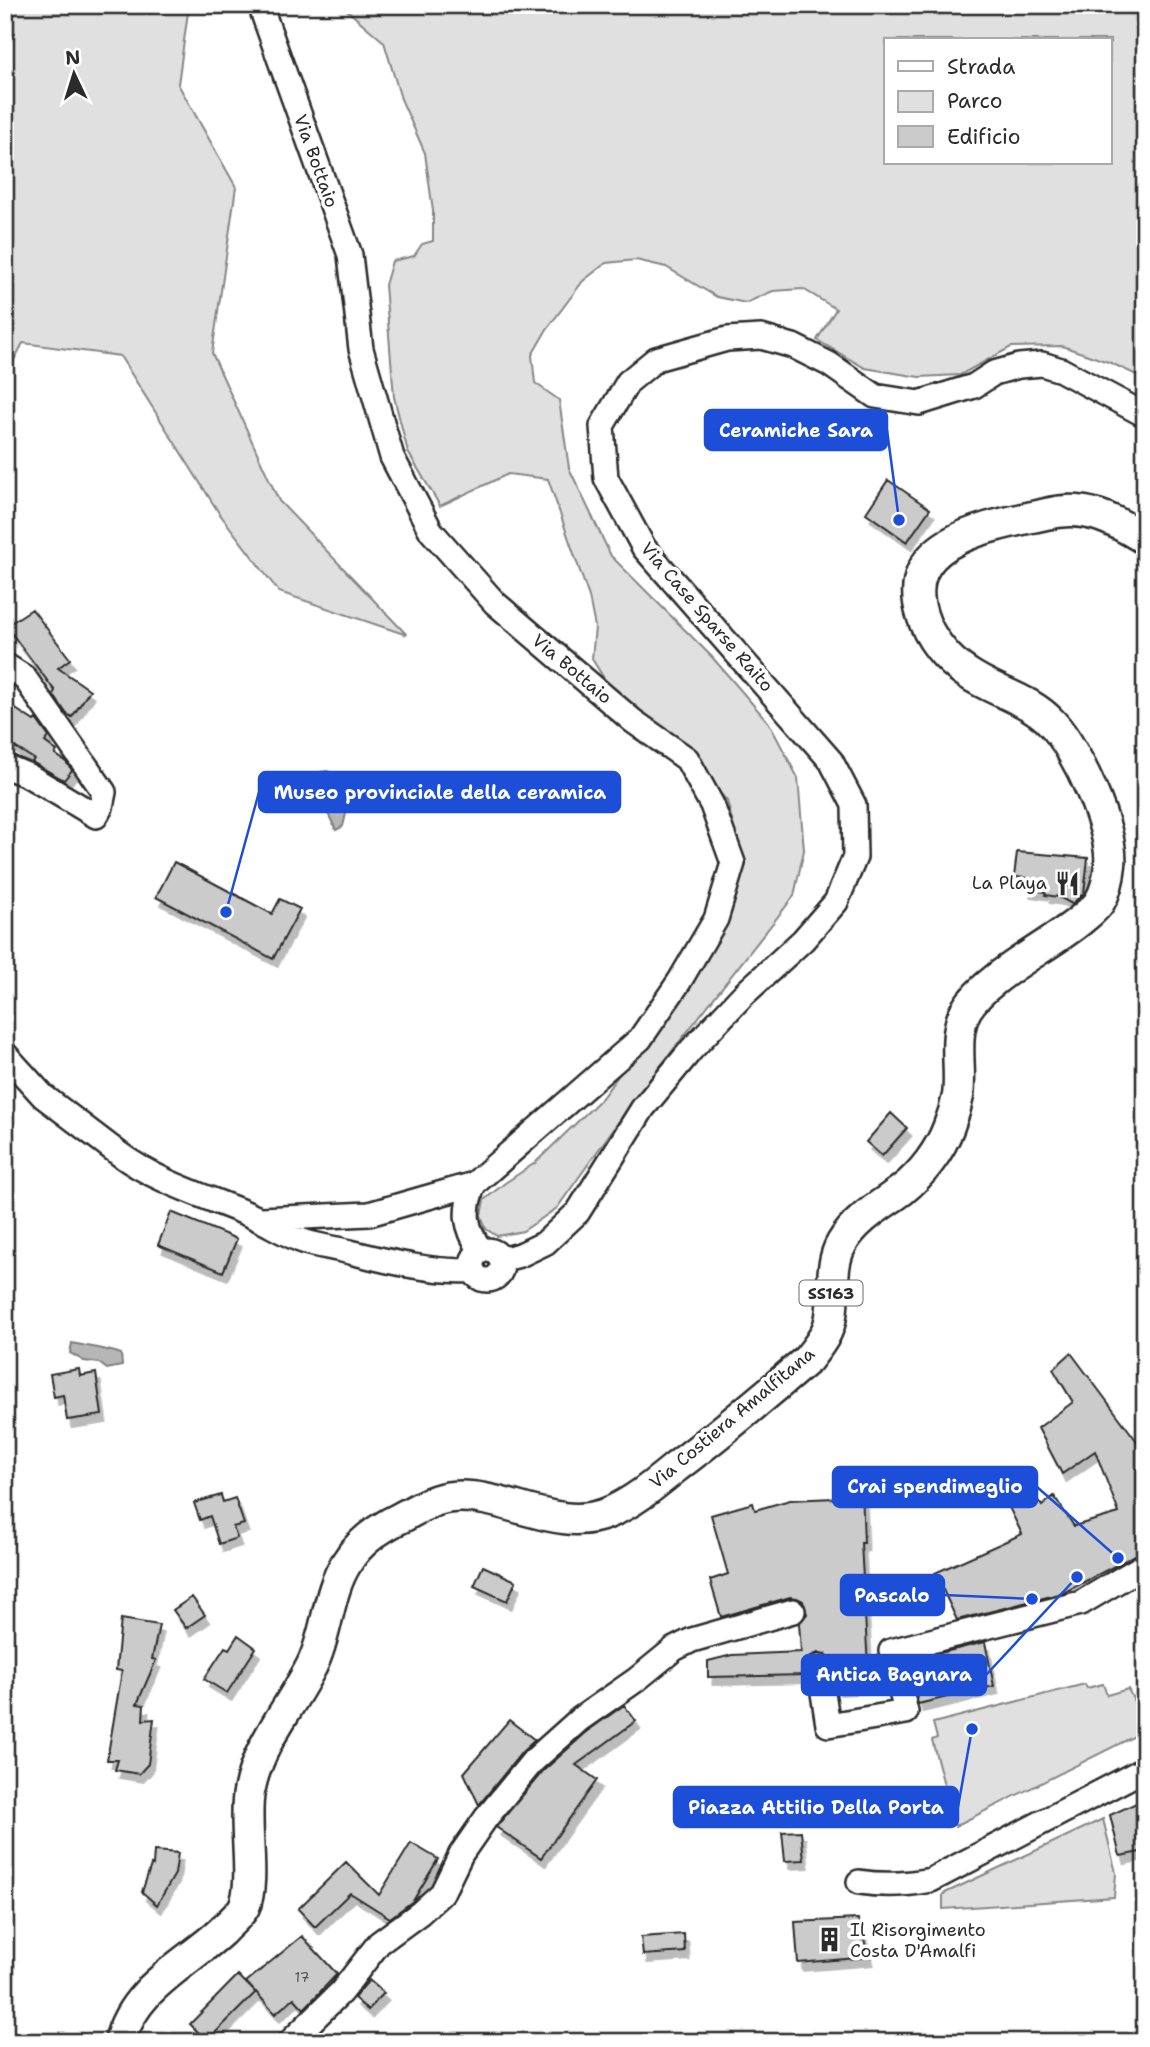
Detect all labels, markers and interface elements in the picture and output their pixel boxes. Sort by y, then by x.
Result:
north arrow [38,38,108,108]
legend [884,38,1112,164]
text: N [64,45,81,71]
text: Strada [947,53,1015,81]
text: Parco [947,87,1002,115]
street label: Via Bottaio [288,111,344,211]
text: Edificio [947,123,1020,151]
callout: Ceramiche Sara [705,410,887,450]
text: Ceramiche Sara [719,418,873,443]
street label: Via Case Sparse Raito [635,537,779,697]
street label: Via Bottaio [527,629,617,709]
callout: Museo provinciale della ceramica [259,772,620,812]
text: Museo provinciale della ceramica [274,780,606,805]
restaurant icon: La Playa [1053,869,1081,897]
place label: La Playa [972,871,1047,895]
road number: SS163 [800,1280,862,1306]
street label: Via Costiera Amalfitana [644,1342,820,1494]
callout: Crai spendimeglio [833,1467,1037,1507]
text: Crai spendimeglio [847,1474,1023,1499]
callout: Pascalo [841,1575,944,1615]
text: Pascalo [854,1583,930,1608]
callout: Antica Bagnara [802,1655,986,1695]
text: Antica Bagnara [816,1662,972,1687]
callout: Piazza Attilio Della Porta [674,1787,958,1827]
text: Piazza Attilio Della Porta [688,1795,944,1820]
place label: Il Risorgimento Costa D'Amalfi [850,1918,986,1963]
building icon: Il Risorgimento Costa D'Amalfi [816,1926,844,1954]
house number: 17 [295,1968,309,1986]

